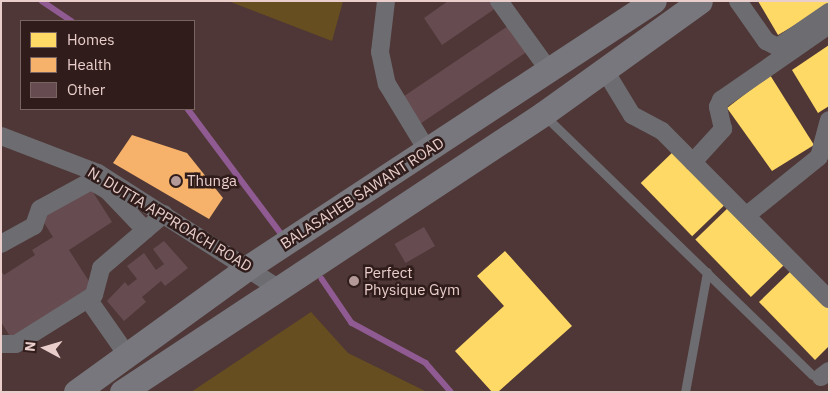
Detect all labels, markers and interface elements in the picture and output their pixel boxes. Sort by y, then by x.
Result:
legend [20,20,195,110]
text: Homes [67,30,115,49]
text: Health [67,55,112,74]
text: Other [67,80,105,99]
street label: BALASAHEB SAWANT ROAD [277,133,447,253]
street label: N. DUTTA APPROACH ROAD [85,163,255,275]
place label: Thunga [187,172,237,190]
marker: Thunga [169,174,183,188]
place label: Perfect Physique Gym [364,263,460,298]
marker: Perfect Physique Gym [348,275,360,287]
north arrow [20,323,70,373]
text: N [21,340,40,352]

